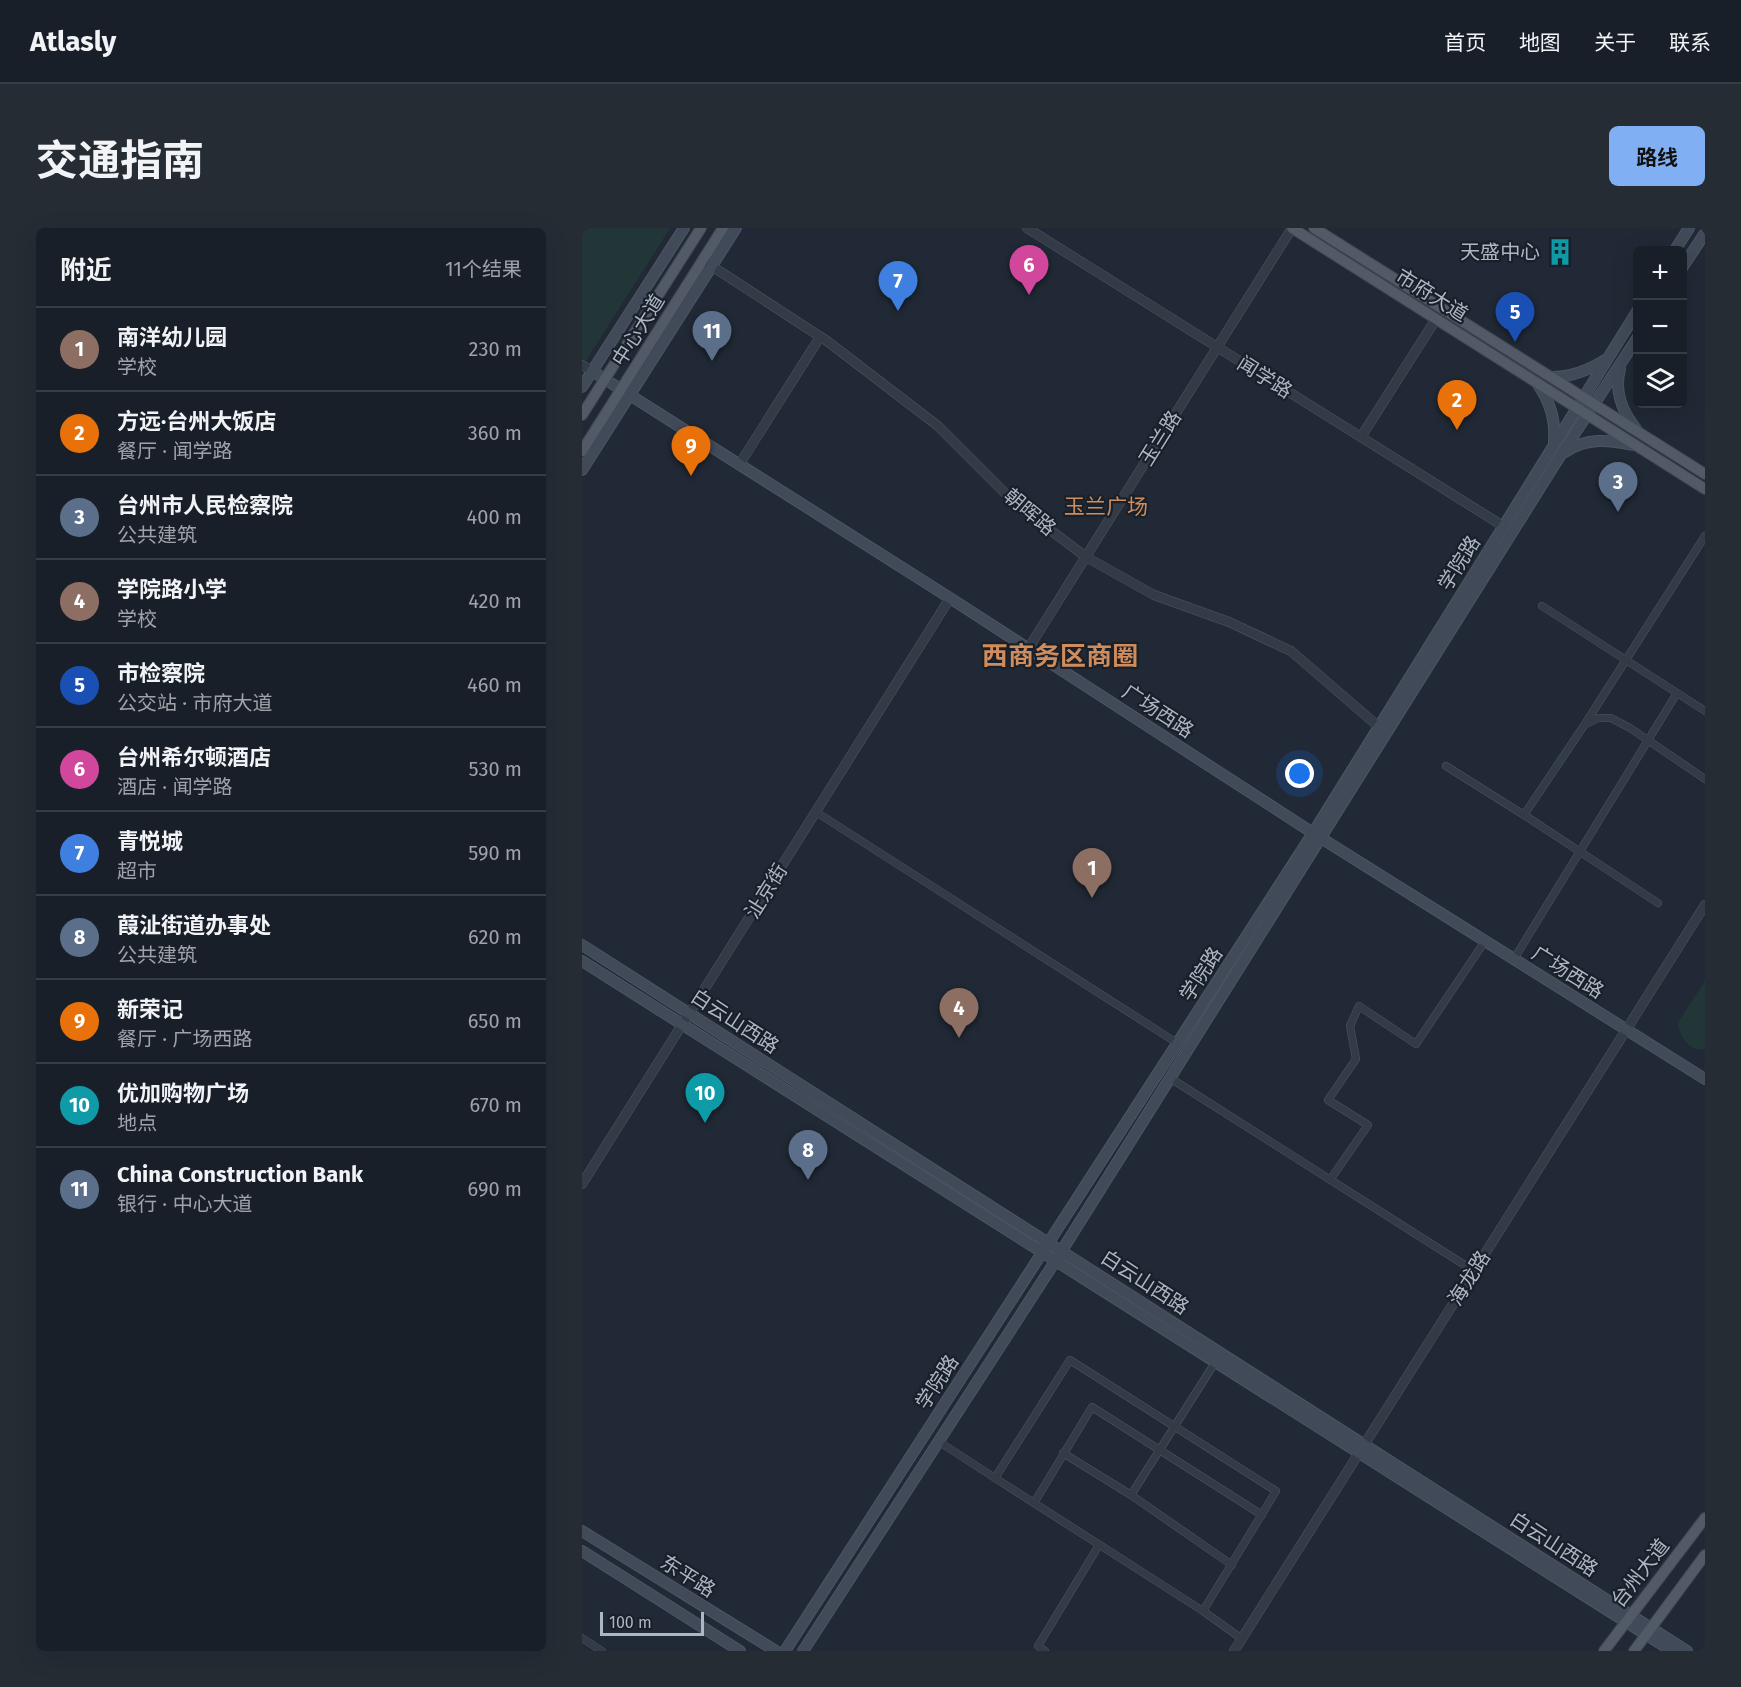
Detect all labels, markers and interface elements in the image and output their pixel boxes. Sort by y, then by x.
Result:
text: Atlasly [30,25,116,58]
text: 首页 [1444,30,1486,56]
text: 地图 [1519,30,1561,56]
text: 关于 [1594,30,1636,56]
text: 联系 [1669,30,1711,56]
button: 路线 [1609,126,1705,186]
text: 交通指南 [36,136,204,186]
building icon: 天盛中心 [1545,237,1575,267]
place label: 天盛中心 [1460,240,1540,264]
pin: 6 [1010,245,1048,295]
map controls [1633,246,1687,408]
button: + [1633,246,1687,300]
text: 附近 [60,255,112,286]
text: 11个结果 [445,257,522,281]
pin: 7 [878,262,918,311]
street label: 市府大道 [1392,264,1472,326]
street label: 中心大道 [607,290,669,370]
pin: 5 [1496,292,1534,342]
button: − [1633,300,1687,354]
pin: 11 [692,312,732,361]
text: 南洋幼儿园 [117,324,227,351]
text: 1 [75,337,84,361]
text: 230 m [469,337,522,361]
street label: 闻学路 [1233,351,1297,403]
button: layers [1633,354,1687,408]
text: 学校 [117,355,157,379]
pin: 2 [1438,380,1476,430]
street label: 玉兰路 [1134,406,1186,470]
text: 方远·台州大饭店 [117,408,276,435]
text: 2 [74,421,85,445]
text: 360 m [468,421,522,445]
pin: 9 [672,426,710,476]
text: 餐厅 · 闻学路 [117,439,232,463]
pin: 3 [1598,462,1638,512]
street label: 朝晖路 [999,484,1061,540]
text: 台州市人民检察院 [117,492,293,519]
district label: 玉兰广场 [1064,494,1148,520]
text: 3 [74,505,85,529]
text: 400 m [467,505,522,529]
text: 公共建筑 [117,523,197,547]
street label: 学院路 [1433,531,1485,595]
text: 学院路小学 [117,576,227,603]
text: 4 [74,589,85,613]
text: 420 m [468,589,522,613]
text: 学校 [117,607,157,631]
district label: 西商务区商圈 [982,641,1138,672]
text: 市检察院 [117,660,205,687]
text: 5 [74,673,85,697]
text: 460 m [467,673,522,697]
street label: 广场西路 [1118,679,1198,743]
text: 公交站 · 市府大道 [117,691,272,715]
text: 台州希尔顿酒店 [117,744,271,771]
text: 6 [74,757,85,781]
text: 530 m [469,757,522,781]
your location [1285,759,1314,788]
text: 酒店 · 闻学路 [117,775,232,799]
text: 青悦城 [117,828,183,855]
text: 7 [75,841,84,865]
text: 590 m [468,841,522,865]
pin: 1 [1072,848,1112,898]
text: 超市 [117,859,157,883]
street label: 沚京街 [740,859,792,923]
text: 葭沚街道办事处 [117,912,271,939]
text: 8 [74,925,85,949]
text: 620 m [468,925,522,949]
street label: 广场西路 [1528,941,1608,1003]
street label: 学院路 [1175,942,1227,1006]
text: 公共建筑 [117,943,197,967]
street label: 白云山西路 [687,984,783,1058]
pin: 4 [940,988,979,1038]
text: 新荣记 [117,996,183,1023]
text: 9 [74,1009,85,1033]
text: 650 m [468,1009,522,1033]
text: 餐厅 · 广场西路 [117,1027,252,1051]
pin: 10 [686,1074,724,1123]
text: 优加购物广场 [117,1080,249,1107]
text: 10 [69,1093,90,1117]
text: 670 m [470,1093,522,1117]
text: 地点 [117,1111,157,1135]
pin: 8 [788,1130,828,1180]
text: China Construction Bank [117,1161,363,1188]
text: 11 [70,1177,89,1201]
text: 690 m [468,1177,522,1201]
text: 银行 · 中心大道 [117,1192,252,1216]
street label: 白云山西路 [1097,1245,1193,1319]
street label: 海龙路 [1443,1246,1495,1310]
street label: 学院路 [911,1350,963,1414]
street label: 白云山西路 [1506,1507,1602,1581]
street label: 台州大道 [1606,1534,1674,1612]
street label: 东平路 [656,1550,720,1602]
scale bar [600,1609,704,1636]
text: 100 m [609,1613,652,1632]

